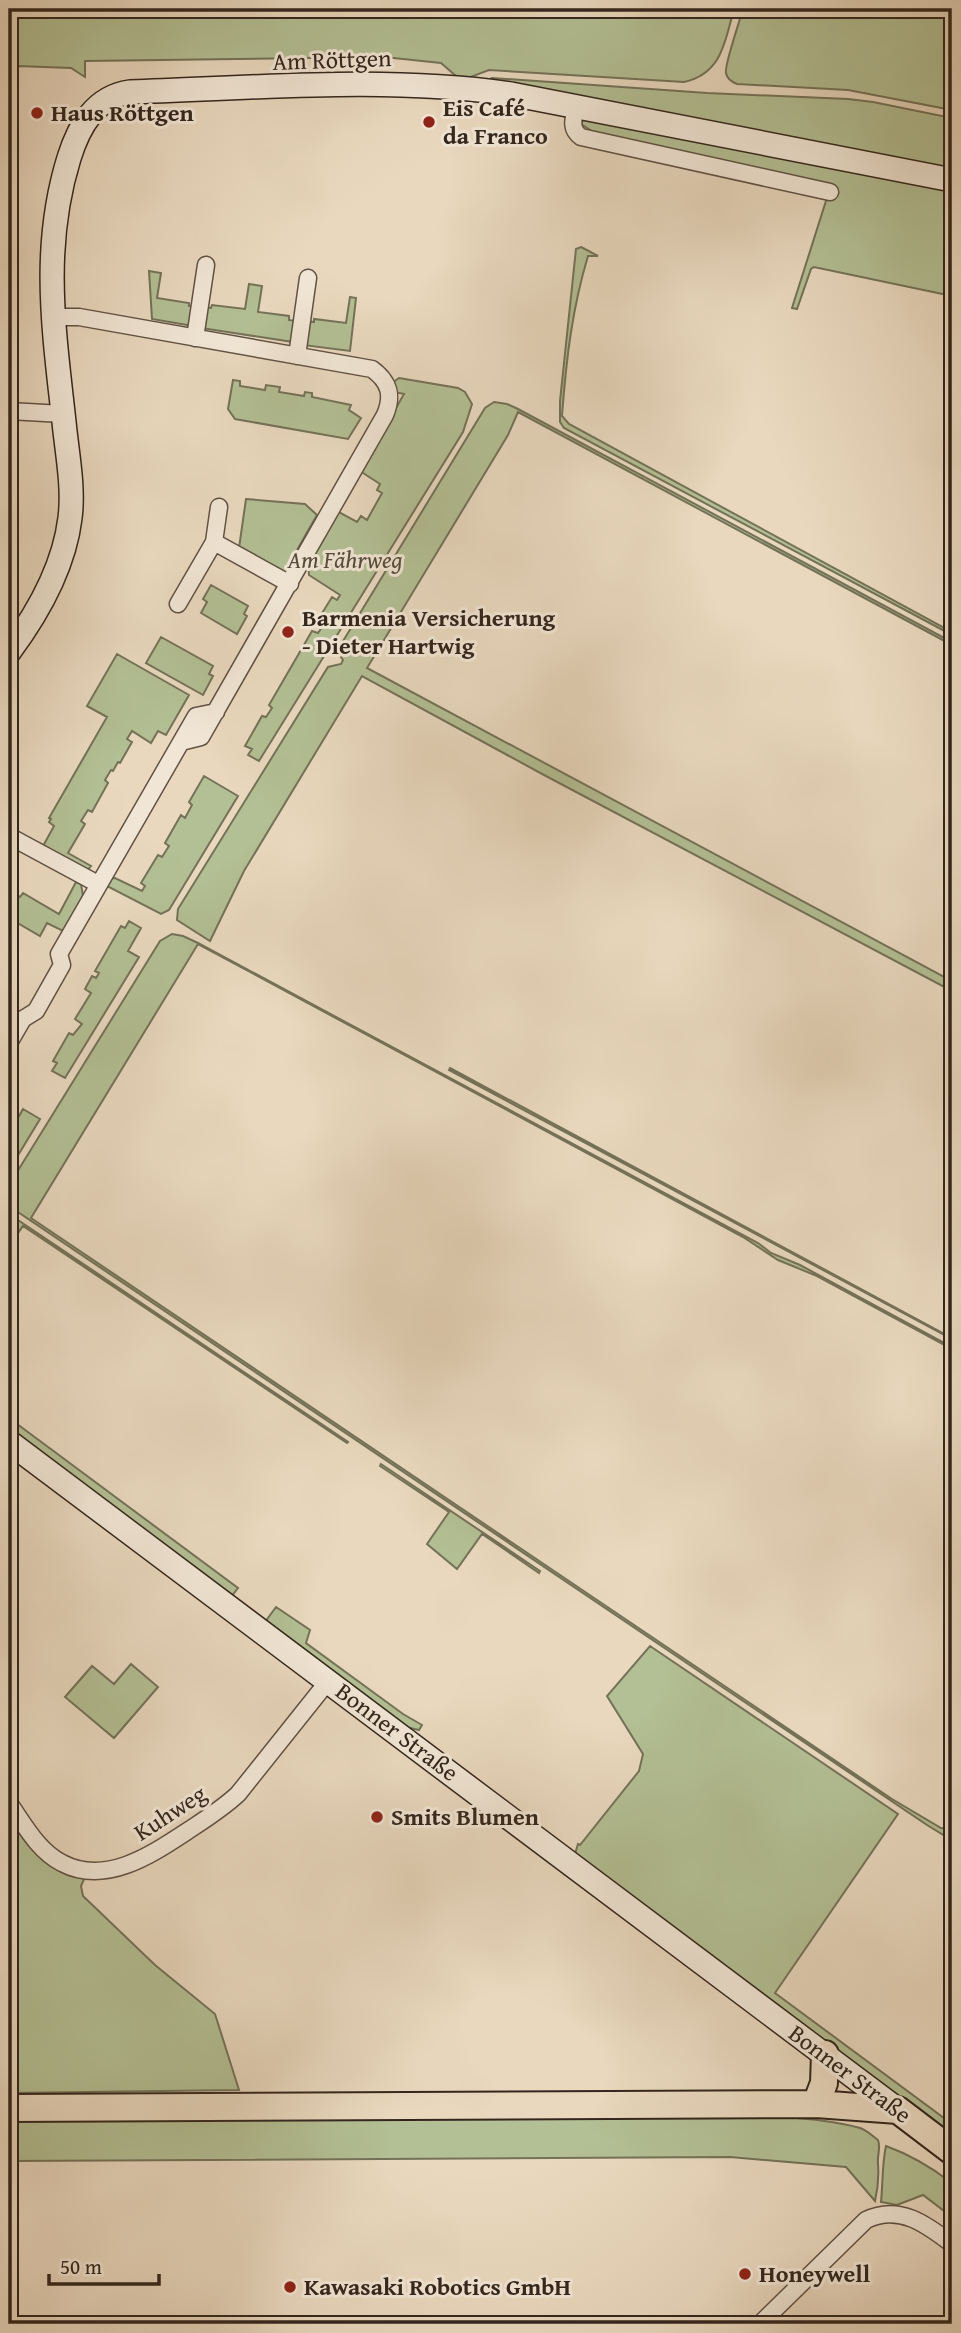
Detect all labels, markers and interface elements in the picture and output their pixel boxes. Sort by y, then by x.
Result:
street label: Am Röttgen [272,40,393,79]
place label: Eis Café da Franco [443,90,548,153]
place label: Haus Röttgen [51,95,194,130]
marker: Haus Röttgen [29,105,45,121]
marker: Eis Café da Franco [421,114,437,130]
park label: Am Fährweg [287,542,403,577]
place label: Barmenia Versicherung - Dieter Hartwig [302,600,556,663]
marker: Barmenia Versicherung - Dieter Hartwig [280,624,296,640]
street label: Bonner Straße [329,1674,466,1789]
street label: Kuhweg [126,1776,213,1849]
place label: Smits Blumen [391,1799,539,1834]
marker: Smits Blumen [369,1809,385,1825]
street label: Bonner Straße [782,2016,919,2131]
scale bar [49,2242,159,2286]
text: 50 m [60,2251,102,2282]
place label: Honeywell [759,2256,871,2291]
marker: Honeywell [737,2266,753,2282]
place label: Kawasaki Robotics GmbH [304,2269,571,2304]
marker: Kawasaki Robotics GmbH [282,2279,298,2295]

